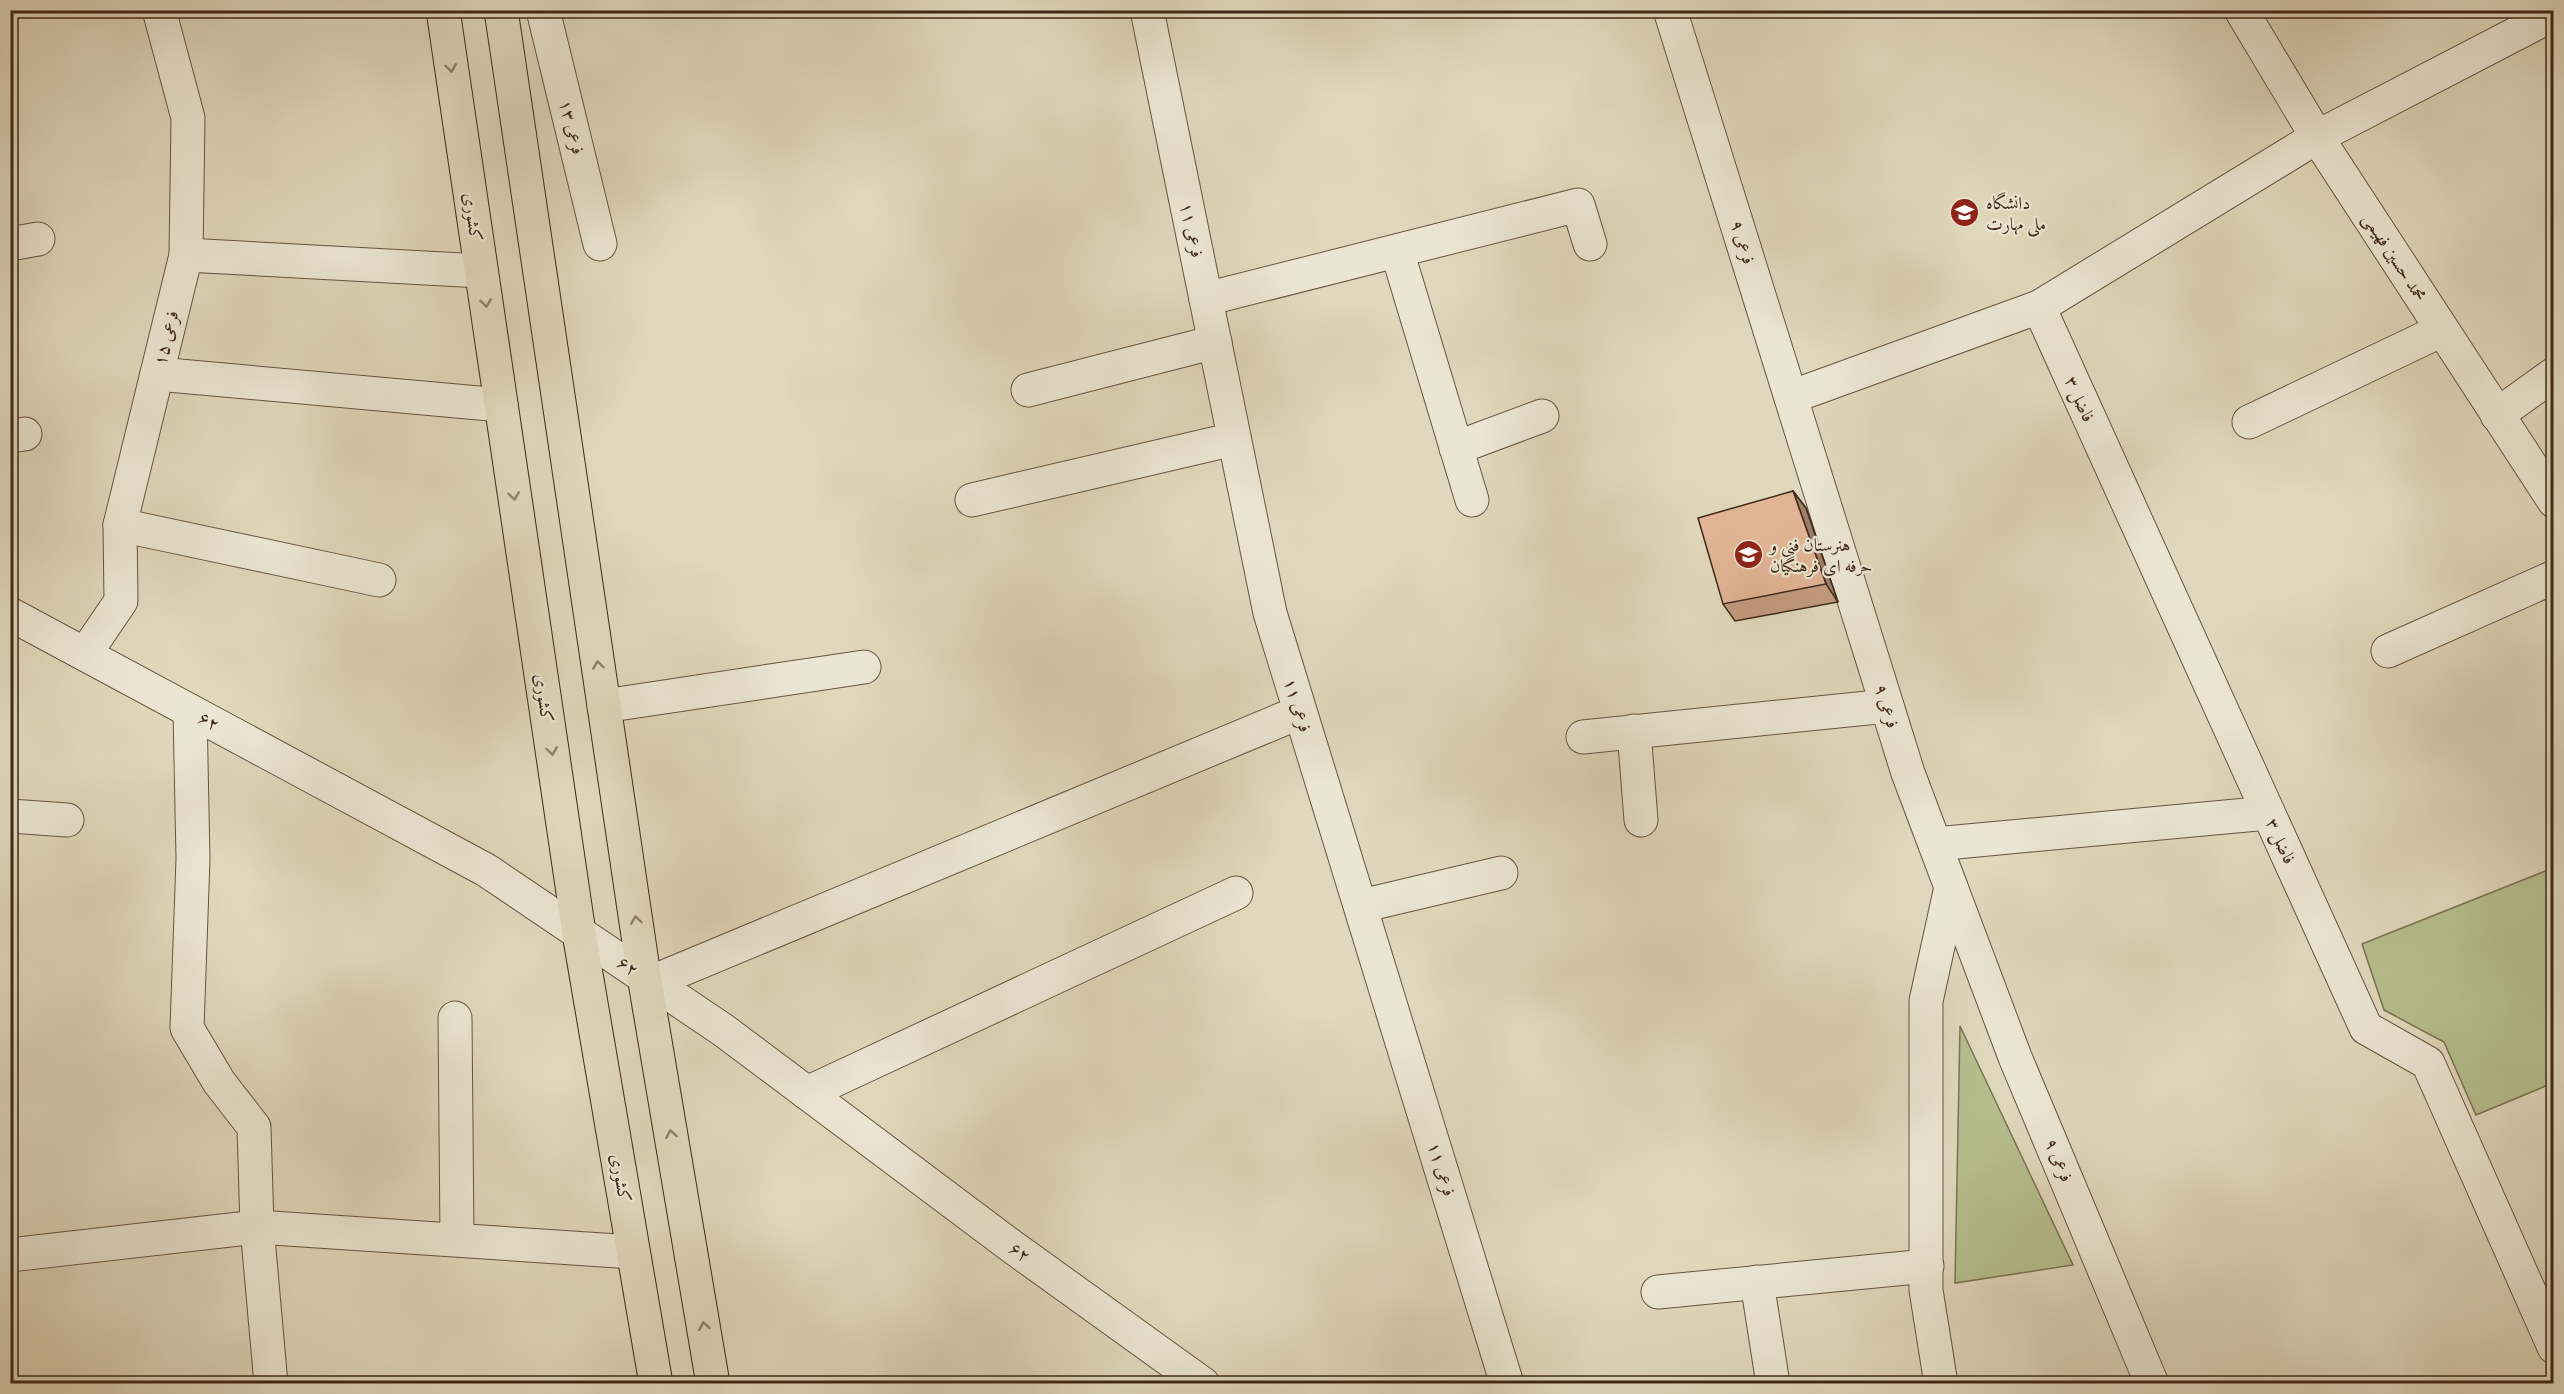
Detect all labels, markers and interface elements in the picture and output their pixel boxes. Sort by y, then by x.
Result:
one-way arrow [445,64,457,73]
street label: فرعی ۱۳ [554,98,588,157]
street label: کشوری [459,191,486,243]
place label: دانشگاه ملی مهارت [1986,191,2046,237]
school or university icon: دانشگاه ملی مهارت [1949,197,1981,229]
street label: فرعی ۱۱ [1174,201,1208,260]
street label: محمد حسین فهیمی [2358,209,2431,306]
street label: فرعی ۹ [1725,217,1759,267]
one-way arrow [479,298,491,307]
street label: فرعی ۱۵ [150,309,184,368]
street label: فاضل ۳ [2058,373,2099,426]
one-way arrow [508,491,520,500]
place label: هنرستان فنی و حرفه ای فرهنگیان [1768,535,1872,578]
school or university icon: هنرستان فنی و حرفه ای فرهنگیان [1733,539,1765,571]
one-way arrow [592,661,604,670]
street label: کشوری [530,672,557,724]
street label: فرعی ۱۱ [1278,675,1316,735]
street label: فرعی ۹ [1869,681,1903,731]
street label: ۶۲ [195,707,223,736]
one-way arrow [545,746,558,756]
street label: فاضل ۳ [2259,815,2300,868]
one-way arrow [630,916,642,925]
street label: ۶۲ [613,952,642,981]
one-way arrow [665,1129,677,1138]
street label: فرعی ۹ [2039,1135,2077,1185]
street label: فرعی ۱۱ [1422,1139,1460,1199]
street label: کشوری [606,1152,635,1204]
street label: ۶۲ [1005,1238,1034,1267]
one-way arrow [698,1321,710,1330]

